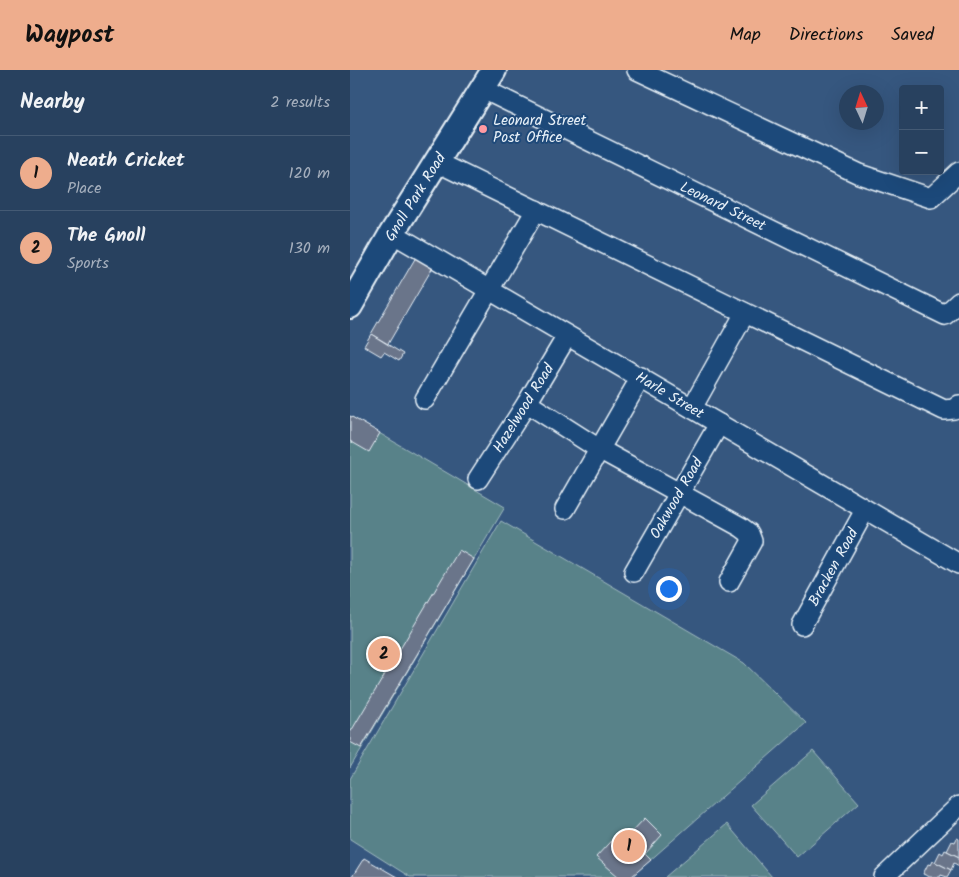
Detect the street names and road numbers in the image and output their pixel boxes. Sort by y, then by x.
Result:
street label: Gnoll Park Road [379,148,453,247]
street label: Leonard Street [675,176,770,238]
street label: Hazelwood Road [487,359,561,458]
street label: Harle Street [631,366,709,426]
street label: Oakwood Road [644,453,710,544]
street label: Bracken Road [803,524,865,611]

